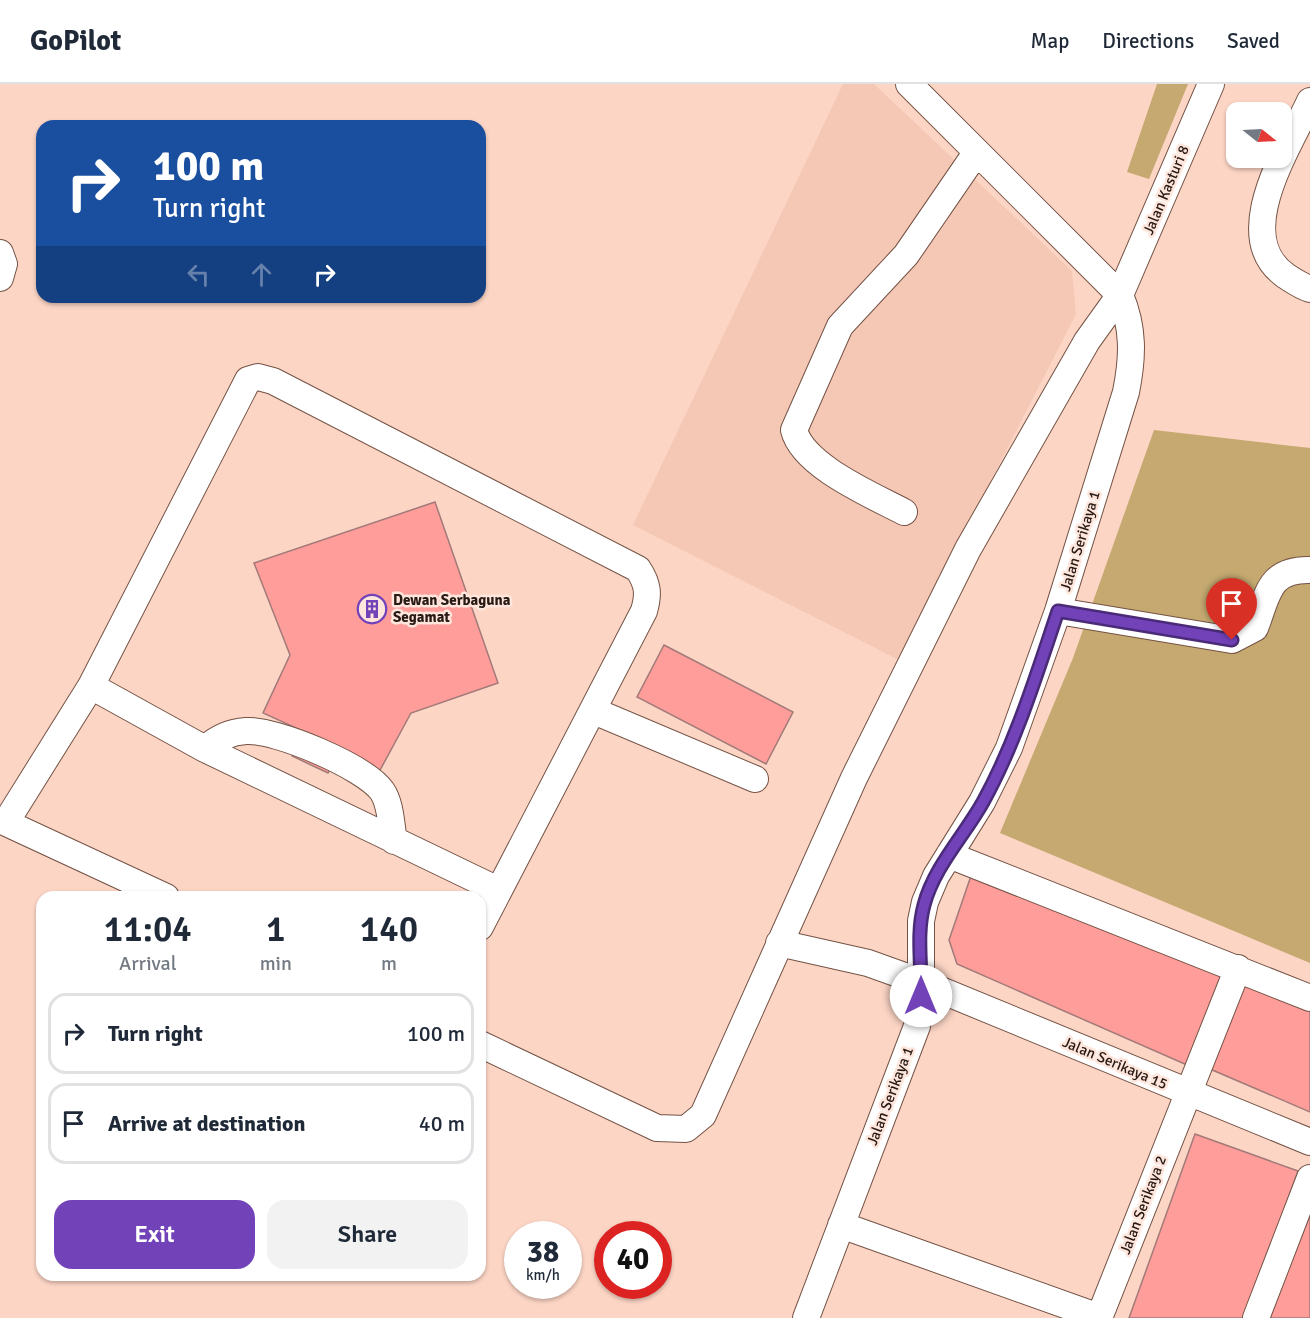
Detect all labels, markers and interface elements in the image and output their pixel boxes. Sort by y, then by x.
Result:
text: GoPilot [30,24,121,58]
text: Map [1031,28,1069,54]
text: Directions [1102,28,1194,54]
text: Saved [1227,28,1280,54]
north arrow [1226,102,1292,168]
map controls [1226,102,1292,168]
text: 100 m [153,141,264,192]
street label: Jalan Kasturi 8 [1139,143,1193,237]
icon: right [54,144,132,222]
text: Turn right [153,192,266,225]
icon: left [182,258,215,291]
icon: ahead [245,258,278,291]
icon: right [308,258,341,291]
street label: Jalan Serikaya 1 [1056,489,1104,593]
pin [1206,578,1257,640]
icon: arrive [1215,587,1248,620]
place label: Dewan Serbaguna Segamat [393,591,511,626]
building icon: Dewan Serbaguna Segamat [356,593,388,625]
text: 11:04 [104,907,192,952]
text: 1 [266,907,286,952]
text: 140 [360,907,418,952]
text: Arrival [119,951,177,976]
text: min [260,951,292,976]
text: m [381,951,397,976]
position arrow [889,964,953,1028]
icon: right [57,1017,90,1050]
text: Turn right [108,1020,203,1047]
text: 100 m [407,1020,465,1047]
street label: Jalan Serikaya 15 [1060,1033,1170,1093]
street label: Jalan Serikaya 1 [863,1044,917,1148]
icon: arrive [57,1107,90,1140]
text: Arrive at destination [108,1110,305,1137]
text: 40 m [419,1110,465,1137]
street label: Jalan Serikaya 2 [1116,1153,1170,1257]
button: Exit [54,1200,255,1269]
button: Share [267,1200,468,1269]
speed limit sign: 40 [594,1221,672,1299]
text: 38 [527,1234,559,1271]
text: km/h [526,1266,560,1284]

